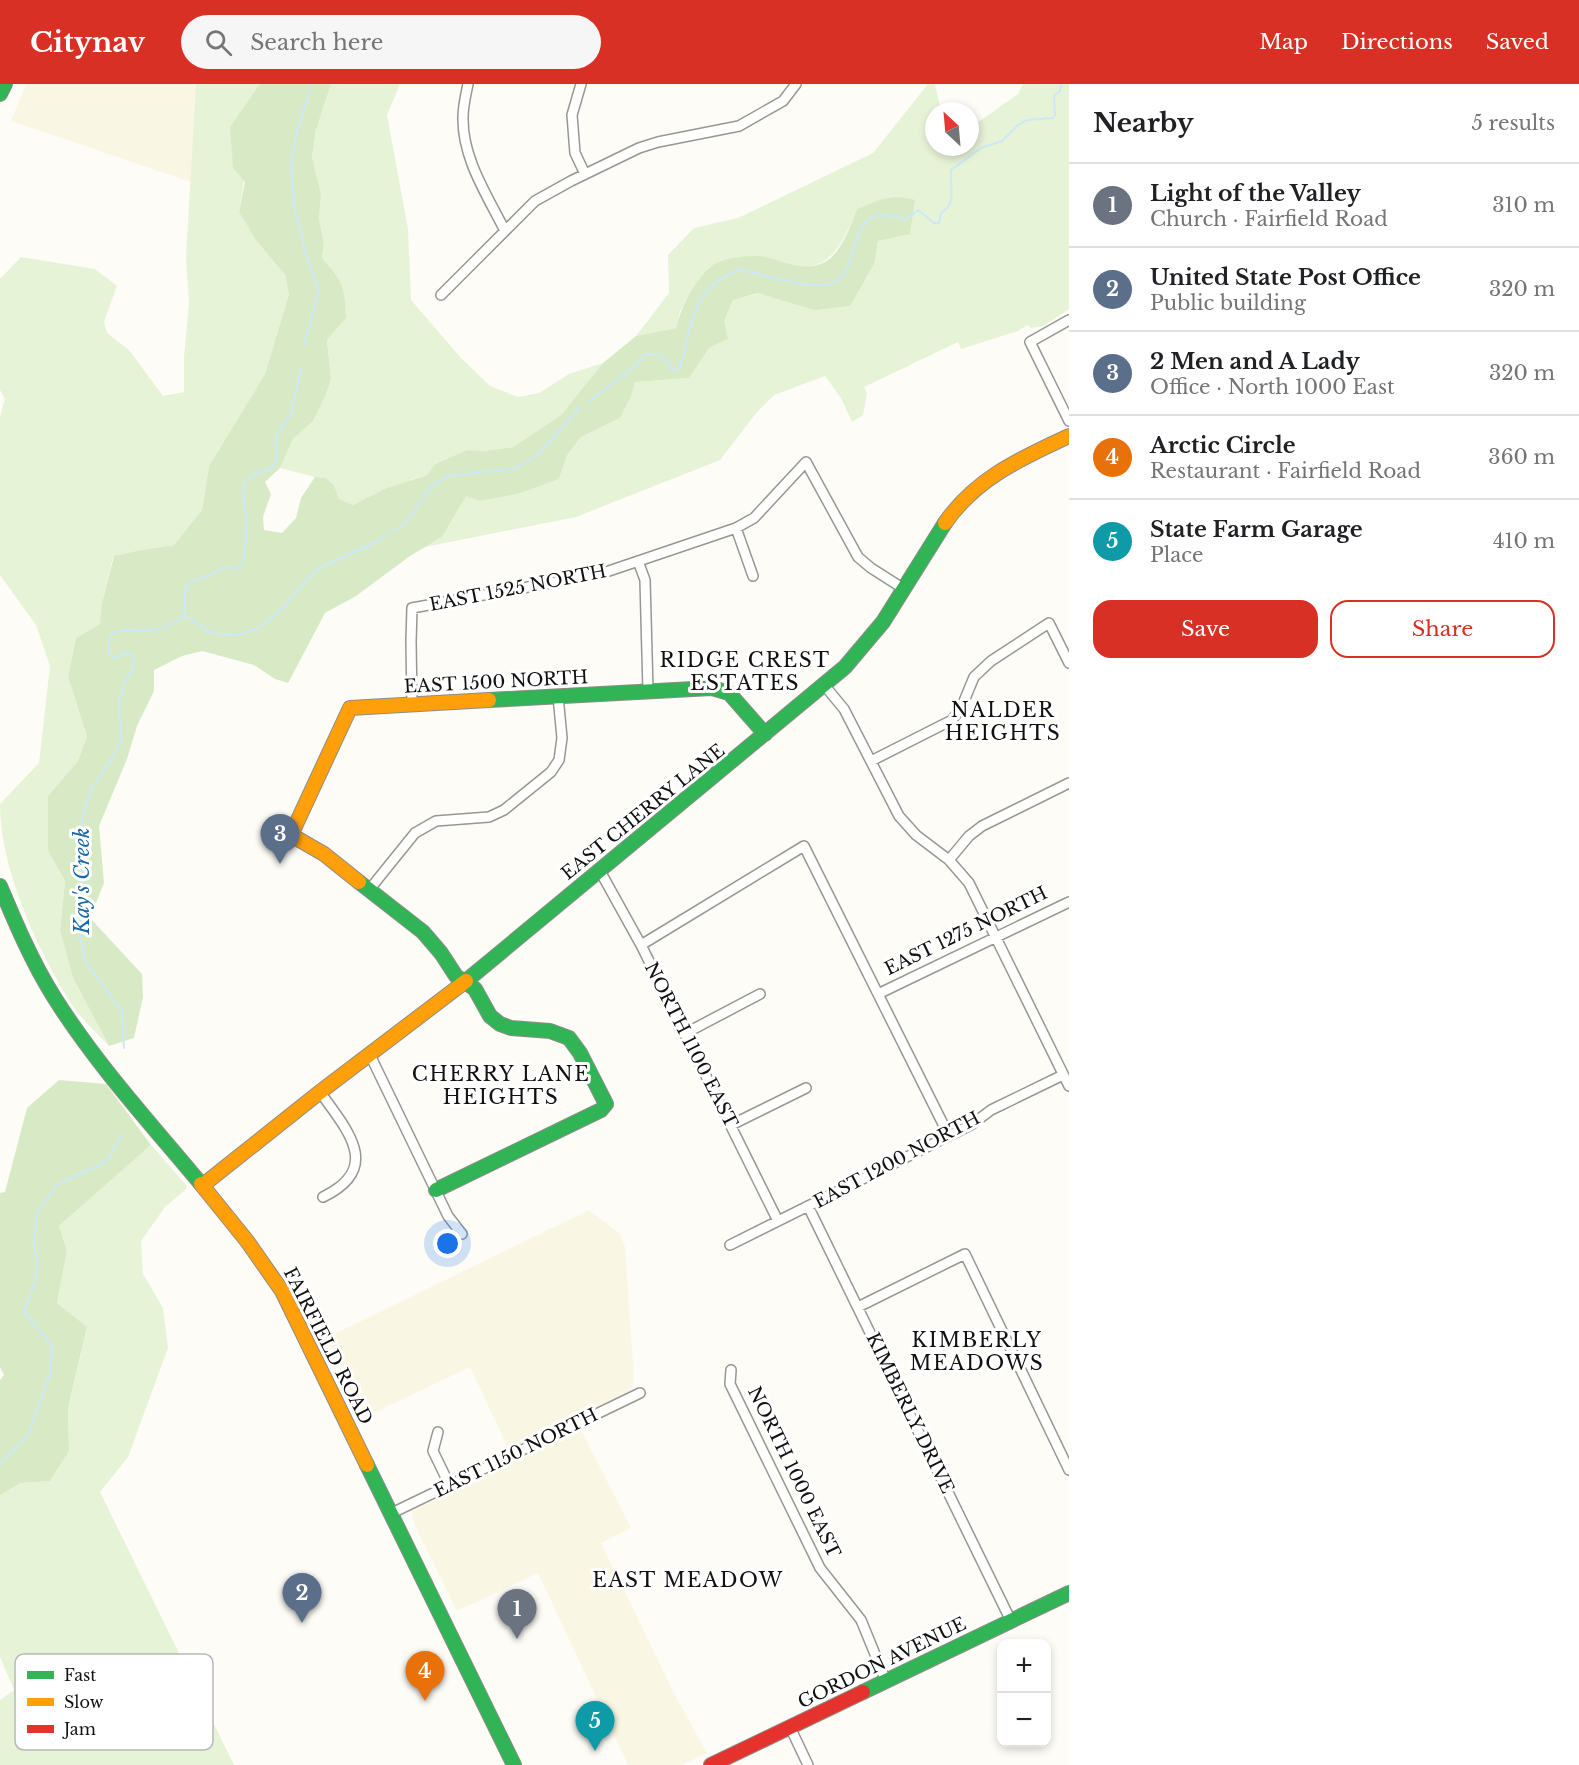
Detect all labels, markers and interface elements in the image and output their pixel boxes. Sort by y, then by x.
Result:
search box [181,15,601,69]
text: Citynav [30,25,145,60]
icon: search [202,26,235,59]
text: Search here [250,29,383,56]
text: Map [1259,29,1308,55]
text: Directions [1341,29,1453,55]
text: Saved [1486,29,1549,55]
north arrow [925,102,979,156]
text: Nearby [1093,107,1194,139]
text: 5 results [1472,111,1555,135]
text: Light of the Valley [1150,180,1361,207]
text: 1 [1108,193,1117,217]
text: 310 m [1492,193,1555,217]
text: Church · Fairfield Road [1150,207,1388,231]
text: United State Post Office [1150,264,1421,291]
text: 2 [1106,277,1119,301]
text: 320 m [1489,277,1555,301]
text: Public building [1150,291,1306,315]
text: 2 Men and A Lady [1150,348,1360,375]
text: 3 [1106,361,1119,385]
text: 320 m [1489,361,1555,385]
text: Office · North 1000 East [1150,375,1395,399]
text: Arctic Circle [1150,432,1296,459]
text: 4 [1106,445,1119,469]
text: 360 m [1488,445,1555,469]
text: Restaurant · Fairfield Road [1150,459,1421,483]
text: State Farm Garage [1150,516,1363,543]
text: 5 [1107,529,1118,553]
text: 410 m [1493,529,1555,553]
text: Place [1150,543,1204,567]
street label: EAST 1525 NORTH [428,560,608,616]
button: Save [1093,600,1318,658]
button: Share [1330,600,1555,658]
district label: RIDGE CREST ESTATES [659,648,831,695]
street label: EAST 1500 NORTH [403,666,589,698]
district label: NALDER HEIGHTS [945,698,1061,745]
street label: EAST CHERRY LANE [557,739,729,885]
pin: 3 [260,814,300,864]
water label: Kay's Creek [70,828,94,935]
street label: EAST 1275 NORTH [881,882,1051,980]
street label: NORTH 1100 EAST [640,959,743,1132]
district label: CHERRY LANE HEIGHTS [412,1062,590,1109]
street label: EAST 1200 NORTH [810,1107,984,1213]
your location [433,1229,462,1258]
street label: FAIRFIELD ROAD [279,1264,377,1428]
district label: KIMBERLY MEADOWS [910,1328,1044,1375]
street label: KIMBERLY DRIVE [862,1329,958,1497]
street label: NORTH 1000 EAST [743,1383,845,1562]
street label: EAST 1150 NORTH [431,1404,601,1502]
district label: EAST MEADOW [592,1568,784,1592]
pin: 2 [282,1574,322,1623]
pin: 1 [498,1590,536,1639]
street label: GORDON AVENUE [794,1613,970,1713]
map controls [997,1639,1051,1747]
button: + [997,1639,1051,1693]
pin: 4 [406,1652,444,1701]
legend [15,1654,213,1750]
text: Fast [64,1665,96,1685]
text: Slow [64,1692,104,1712]
button: − [997,1693,1051,1747]
pin: 5 [576,1702,614,1751]
text: Jam [62,1719,96,1739]

